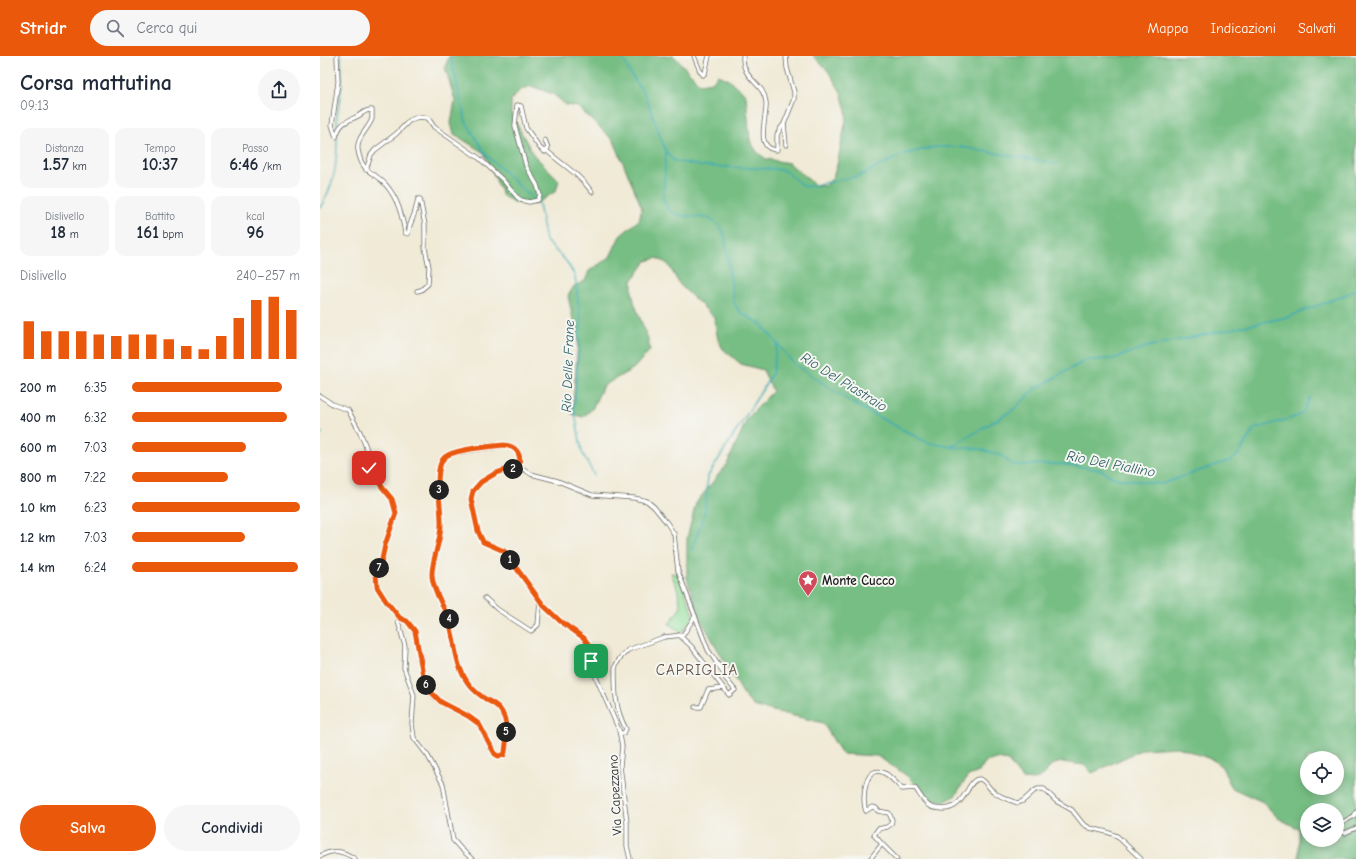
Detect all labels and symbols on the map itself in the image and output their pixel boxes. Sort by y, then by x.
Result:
water label: Rio Delle Frane [558,319,578,413]
water label: Rio Del Piastraio [798,349,890,415]
water label: Rio Del Piallino [1065,447,1157,481]
pin [352,451,386,485]
pin: 2 [503,459,523,479]
pin: 3 [429,480,449,500]
pin: 1 [500,550,520,570]
pin: 7 [369,558,389,578]
place icon: Monte Cucco [797,569,819,597]
place label: Monte Cucco [822,573,895,588]
pin: 4 [439,609,459,629]
pin [574,644,608,678]
district label: CAPRIGLIA [656,661,738,679]
pin: 6 [416,675,436,695]
pin: 5 [496,722,516,742]
street label: Via Capezzano [605,754,625,836]

